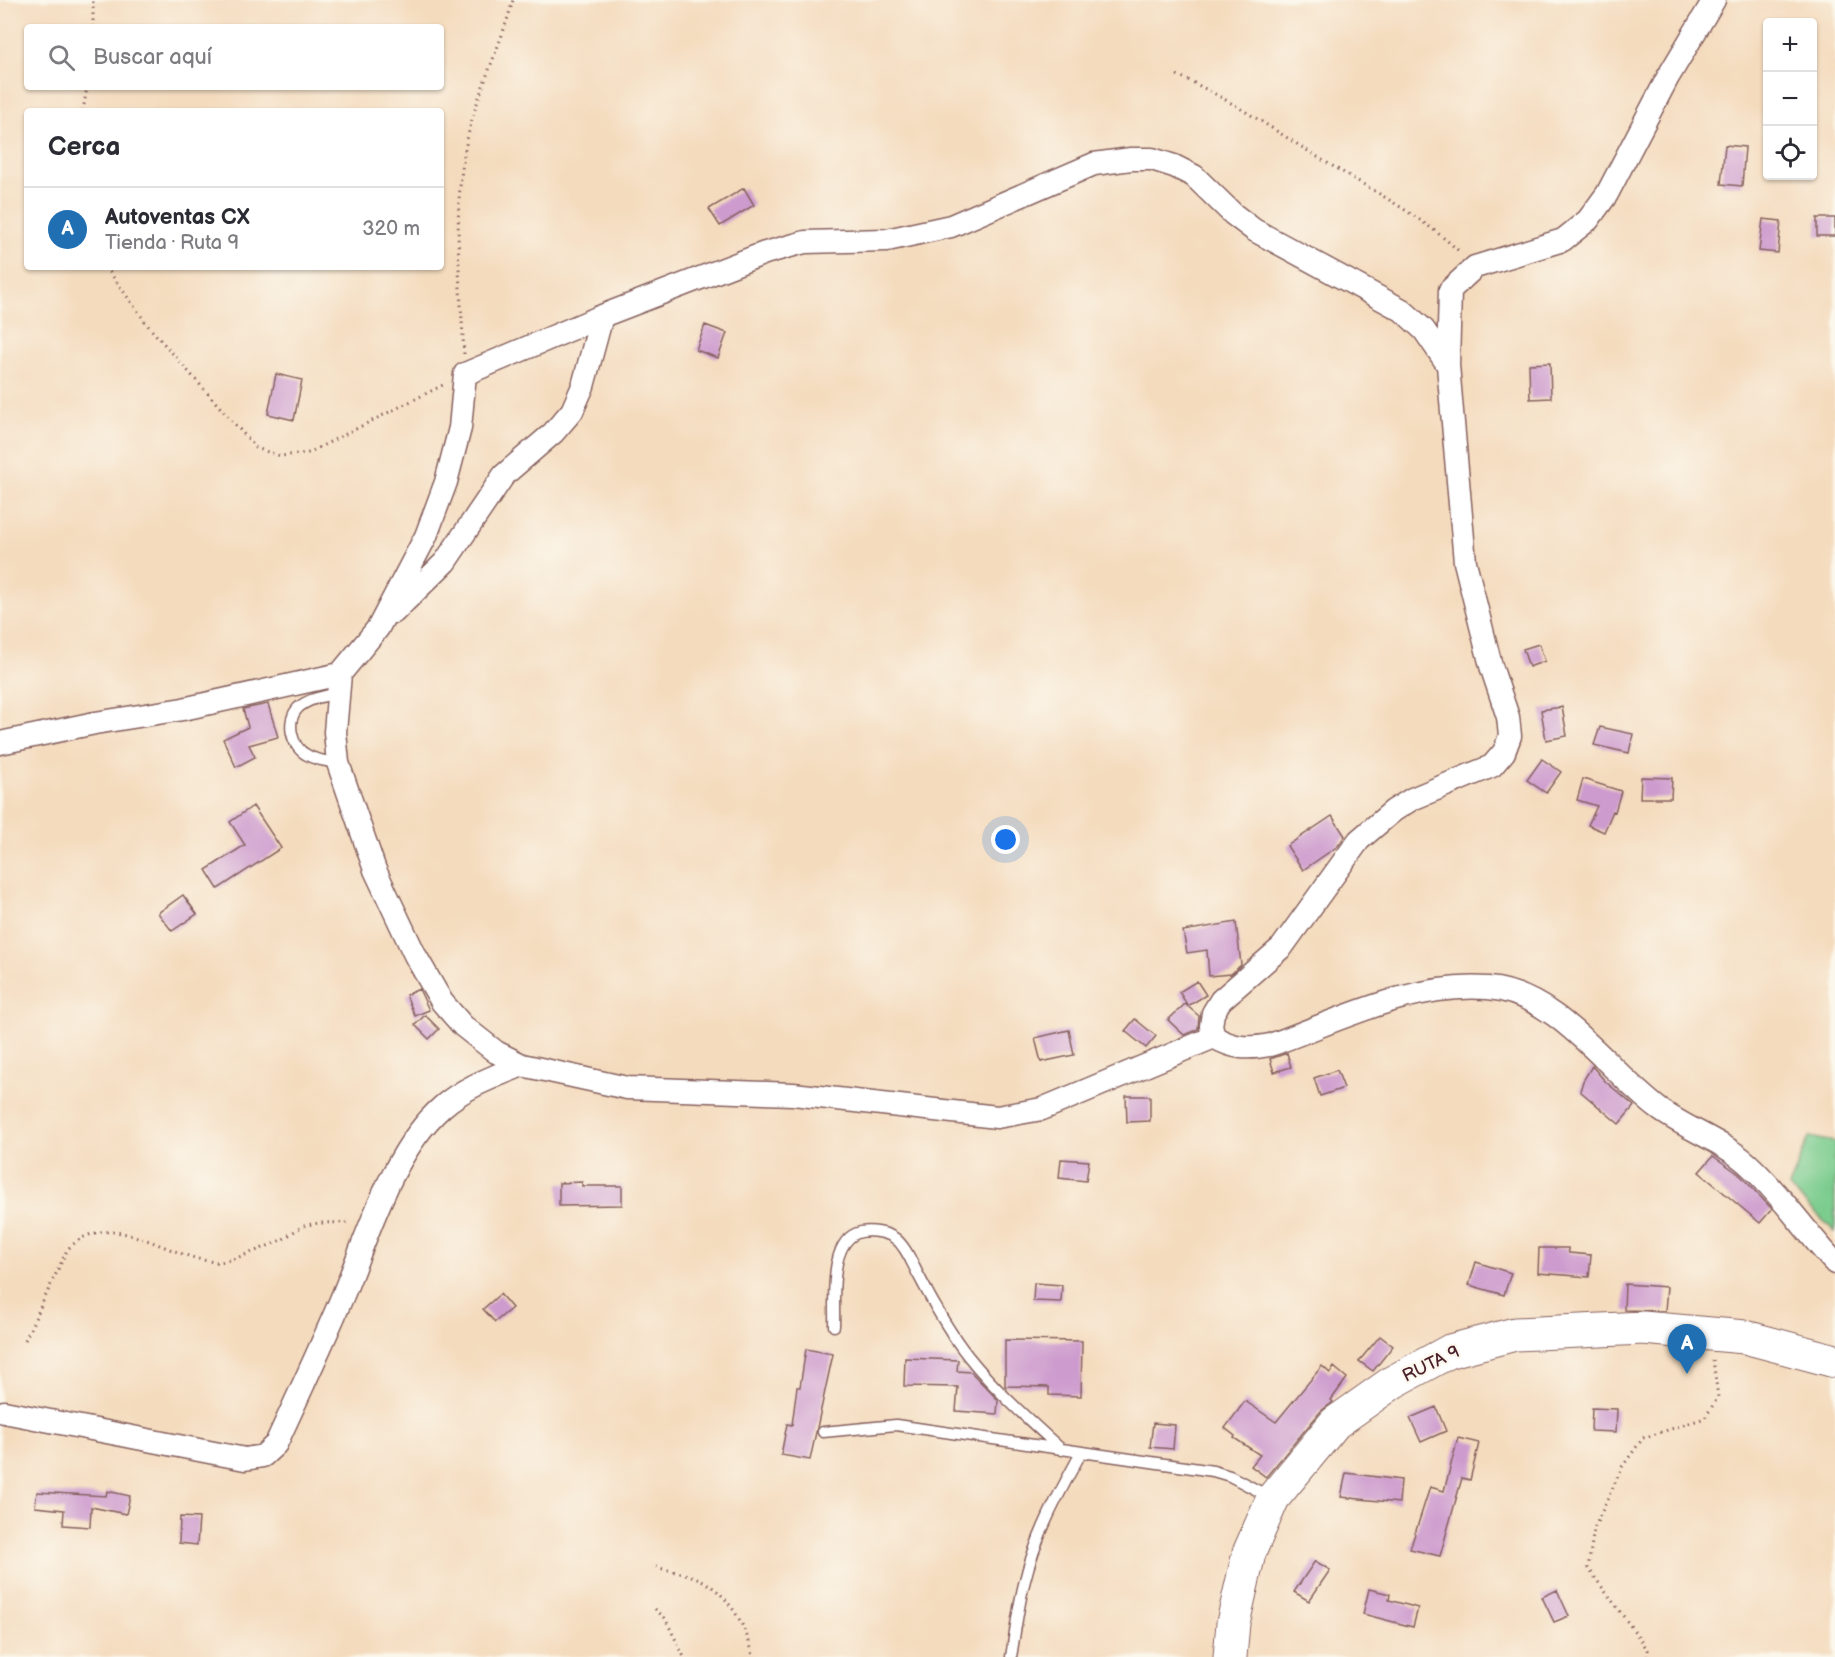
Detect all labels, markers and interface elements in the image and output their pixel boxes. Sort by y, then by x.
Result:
map controls [1763,18,1817,180]
button: + [1763,18,1817,72]
search box [24,24,444,90]
icon: search [45,41,78,74]
text: Buscar aquí [93,44,212,71]
button: − [1763,72,1817,126]
button: locate [1763,126,1817,180]
text: Cerca [48,132,120,163]
text: Autoventas CX [105,204,250,231]
text: A [61,217,74,241]
text: 320 m [362,217,420,241]
text: Tienda · Ruta 9 [105,231,239,255]
your location [991,825,1020,854]
pin: A [1668,1324,1706,1374]
street label: RUTA 9 [1399,1341,1463,1387]

